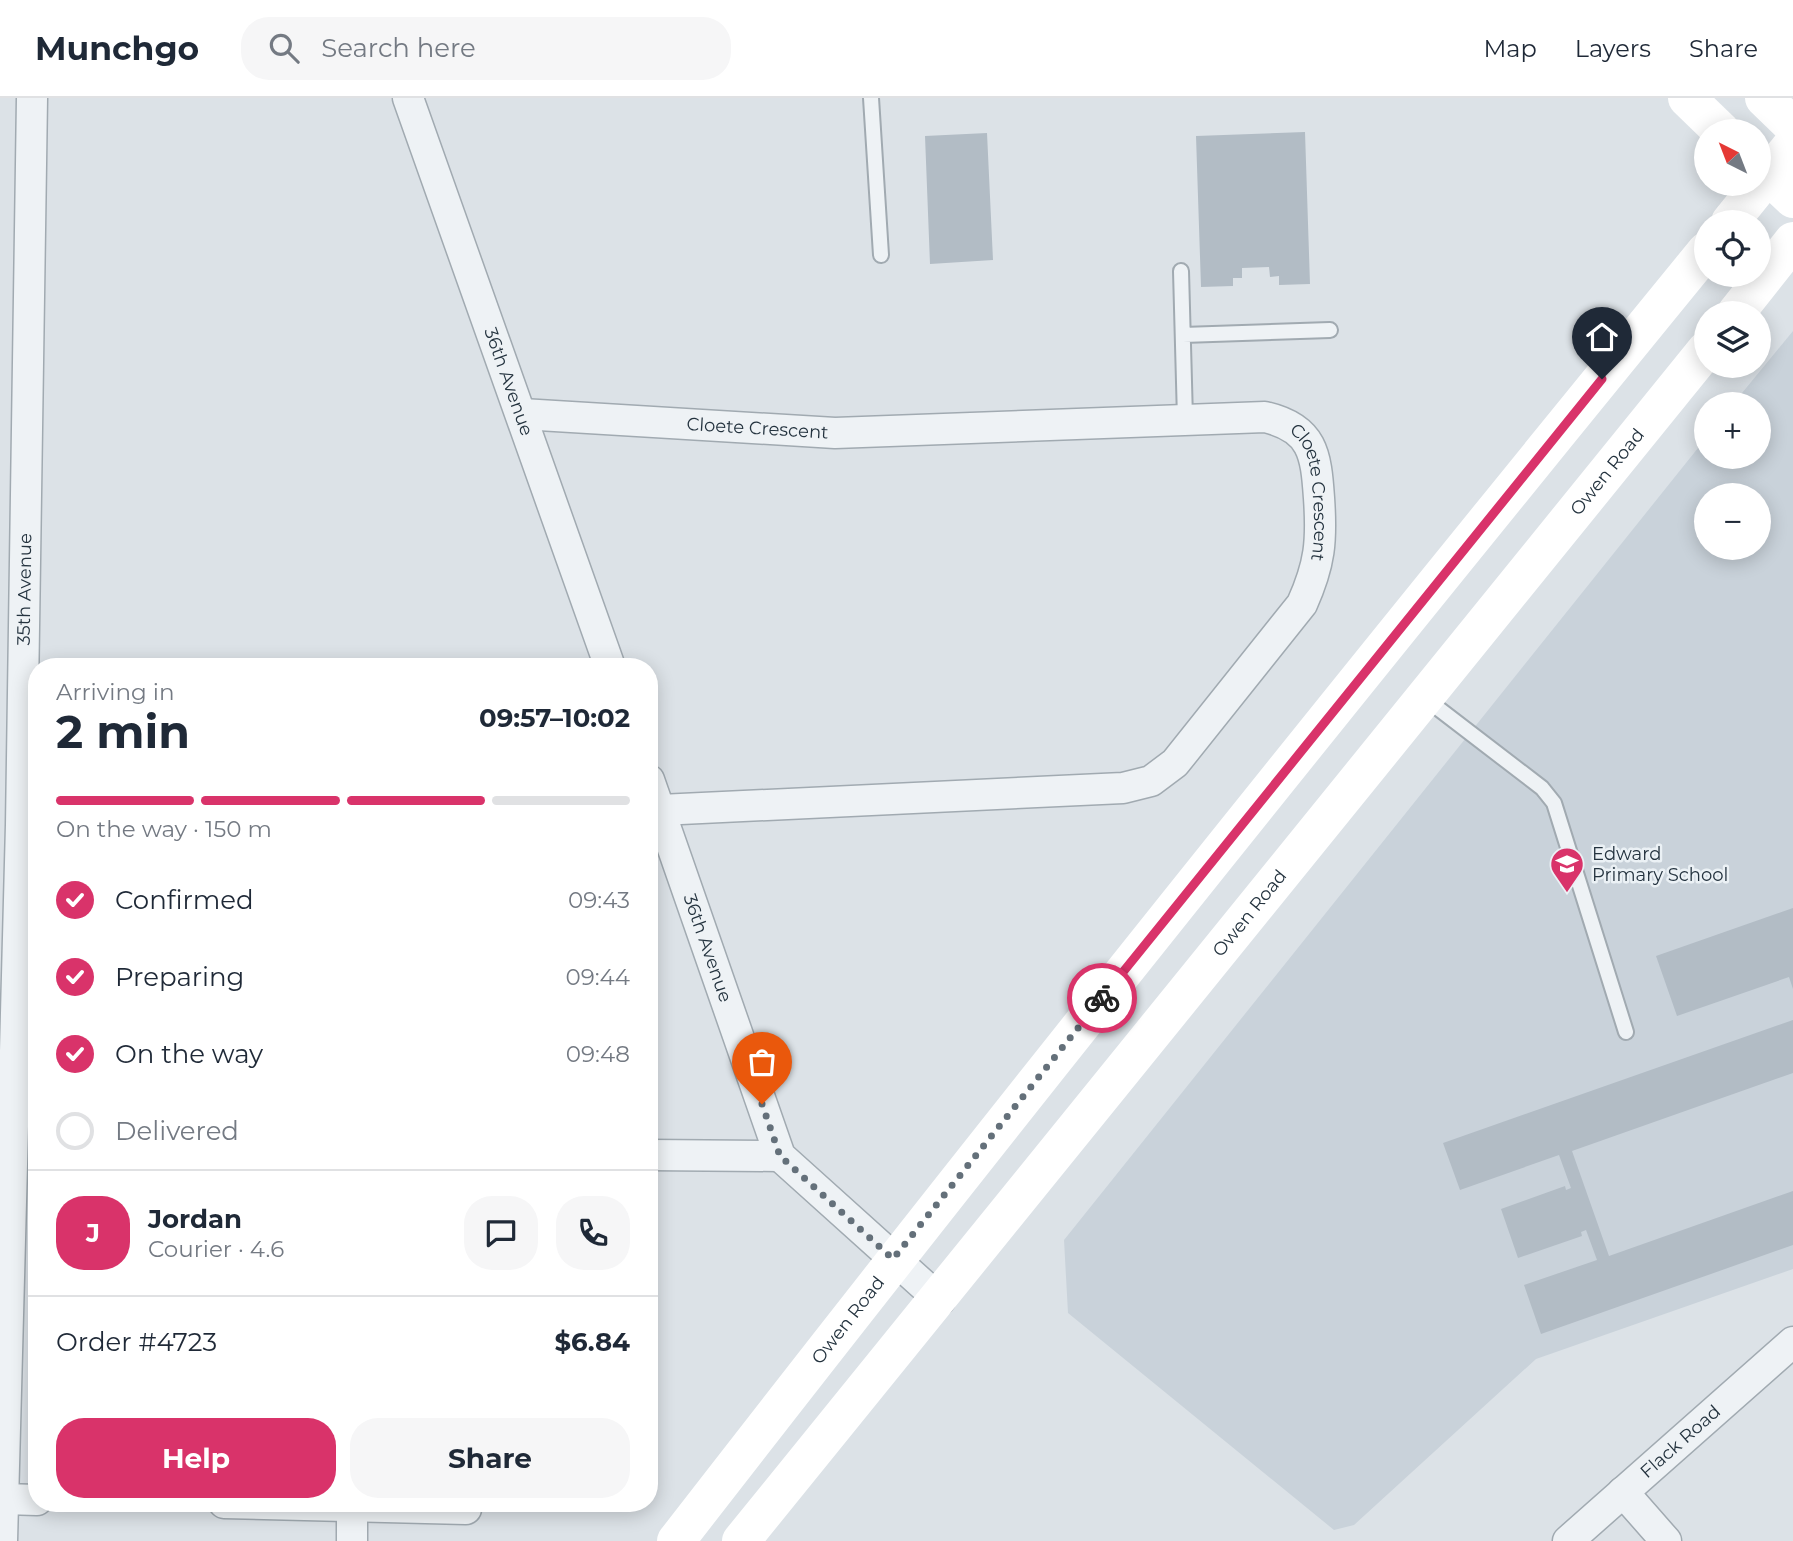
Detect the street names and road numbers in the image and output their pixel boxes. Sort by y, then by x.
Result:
street label: 36th Avenue [479,325,538,439]
street label: Cloete Crescent [686,413,829,444]
street label: Cloete Crescent [1285,419,1331,563]
street label: Owen Road [1565,424,1649,520]
street label: 35th Avenue [13,533,36,646]
street label: Owen Road [1208,865,1291,961]
street label: 36th Avenue [679,891,737,1005]
street label: Owen Road [807,1272,889,1368]
street label: Flack Road [1636,1400,1725,1483]

